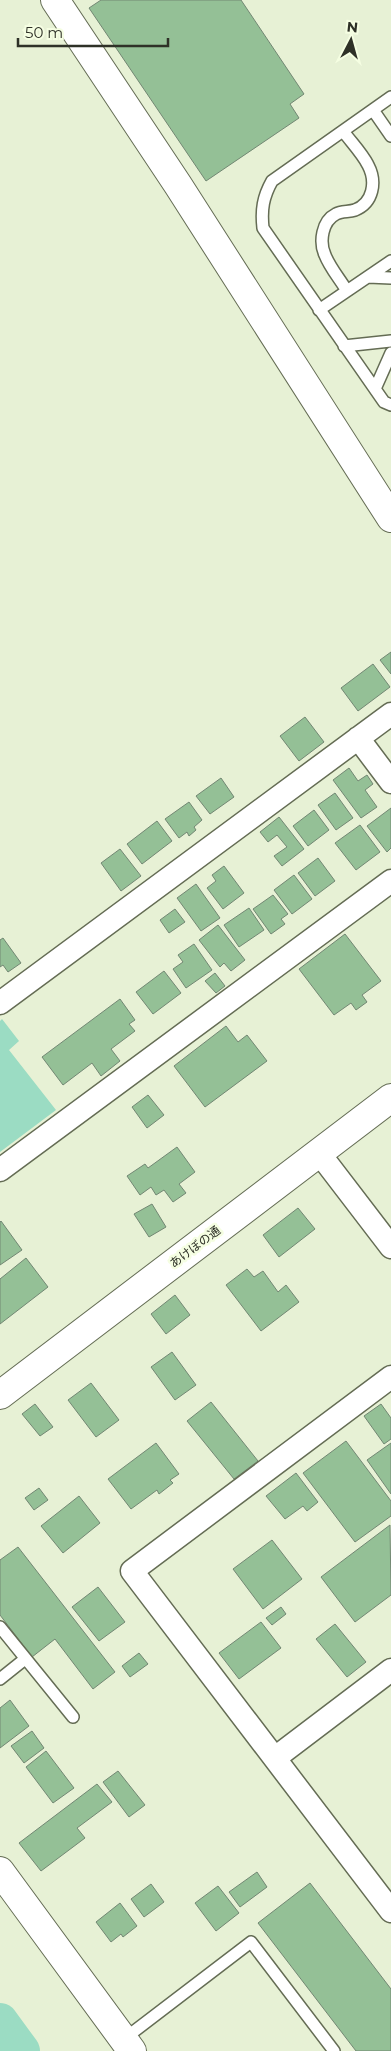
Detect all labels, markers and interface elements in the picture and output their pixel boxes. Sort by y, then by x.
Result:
scale bar [18,15,168,47]
north arrow [326,15,376,65]
text: N [346,18,359,37]
text: 50 m [25,23,63,42]
street label: あけぼの通 [166,1223,223,1271]

